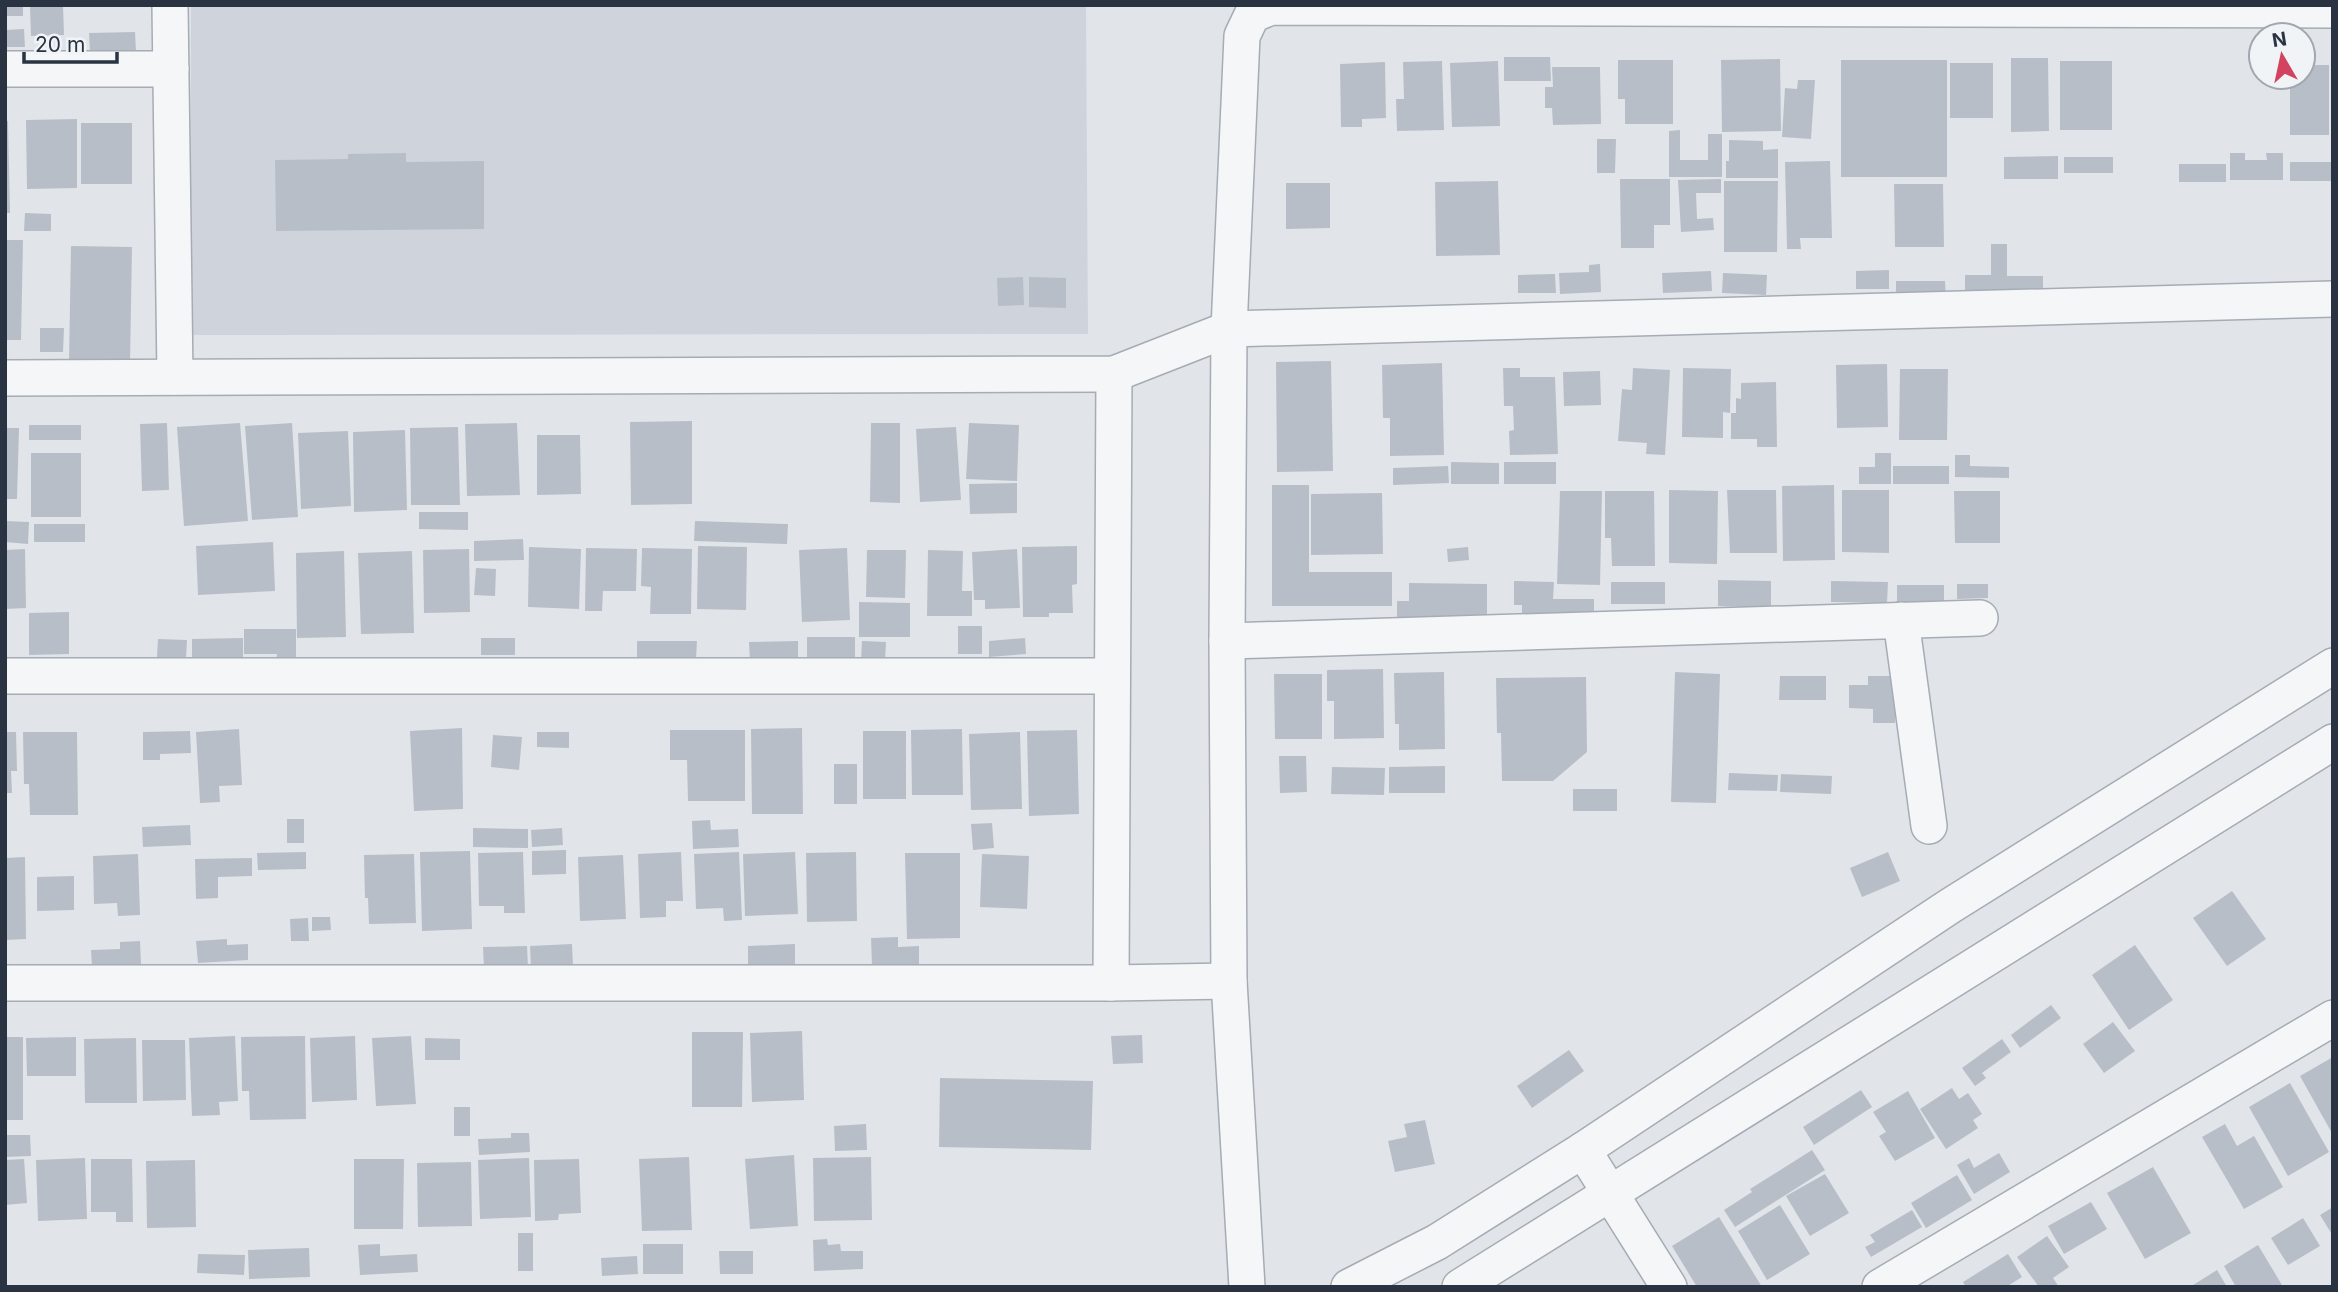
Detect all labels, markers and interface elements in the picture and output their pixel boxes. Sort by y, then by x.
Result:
scale bar [24,21,117,65]
north arrow [2247,21,2317,91]
text: N [2270,27,2288,52]
text: 20 m [35,32,85,57]

